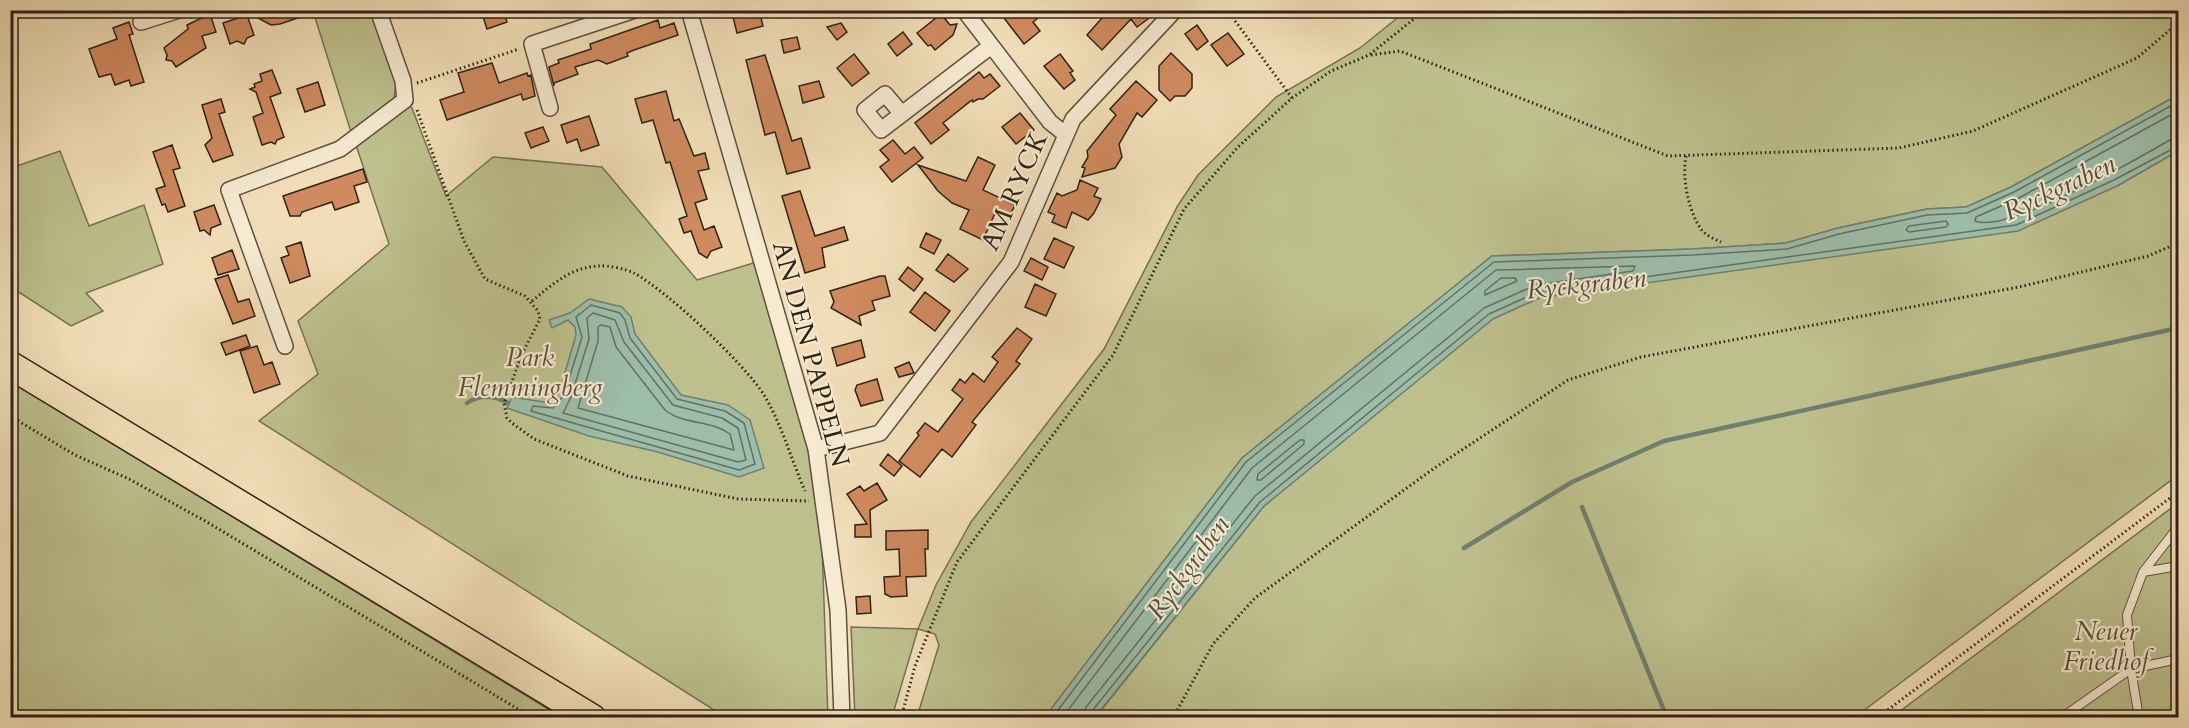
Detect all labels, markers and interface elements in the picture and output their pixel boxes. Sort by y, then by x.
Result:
street label: AM RYCK [972,125,1056,256]
water label: Ryckgraben [1997,146,2121,230]
street label: AN DEN PAPPELN [764,237,858,471]
water label: Ryckgraben [1524,259,1648,309]
park label: Park Flemmingberg [458,340,603,405]
water label: Ryckgraben [1138,509,1238,627]
park label: Neuer Friedhof [2063,614,2154,679]

